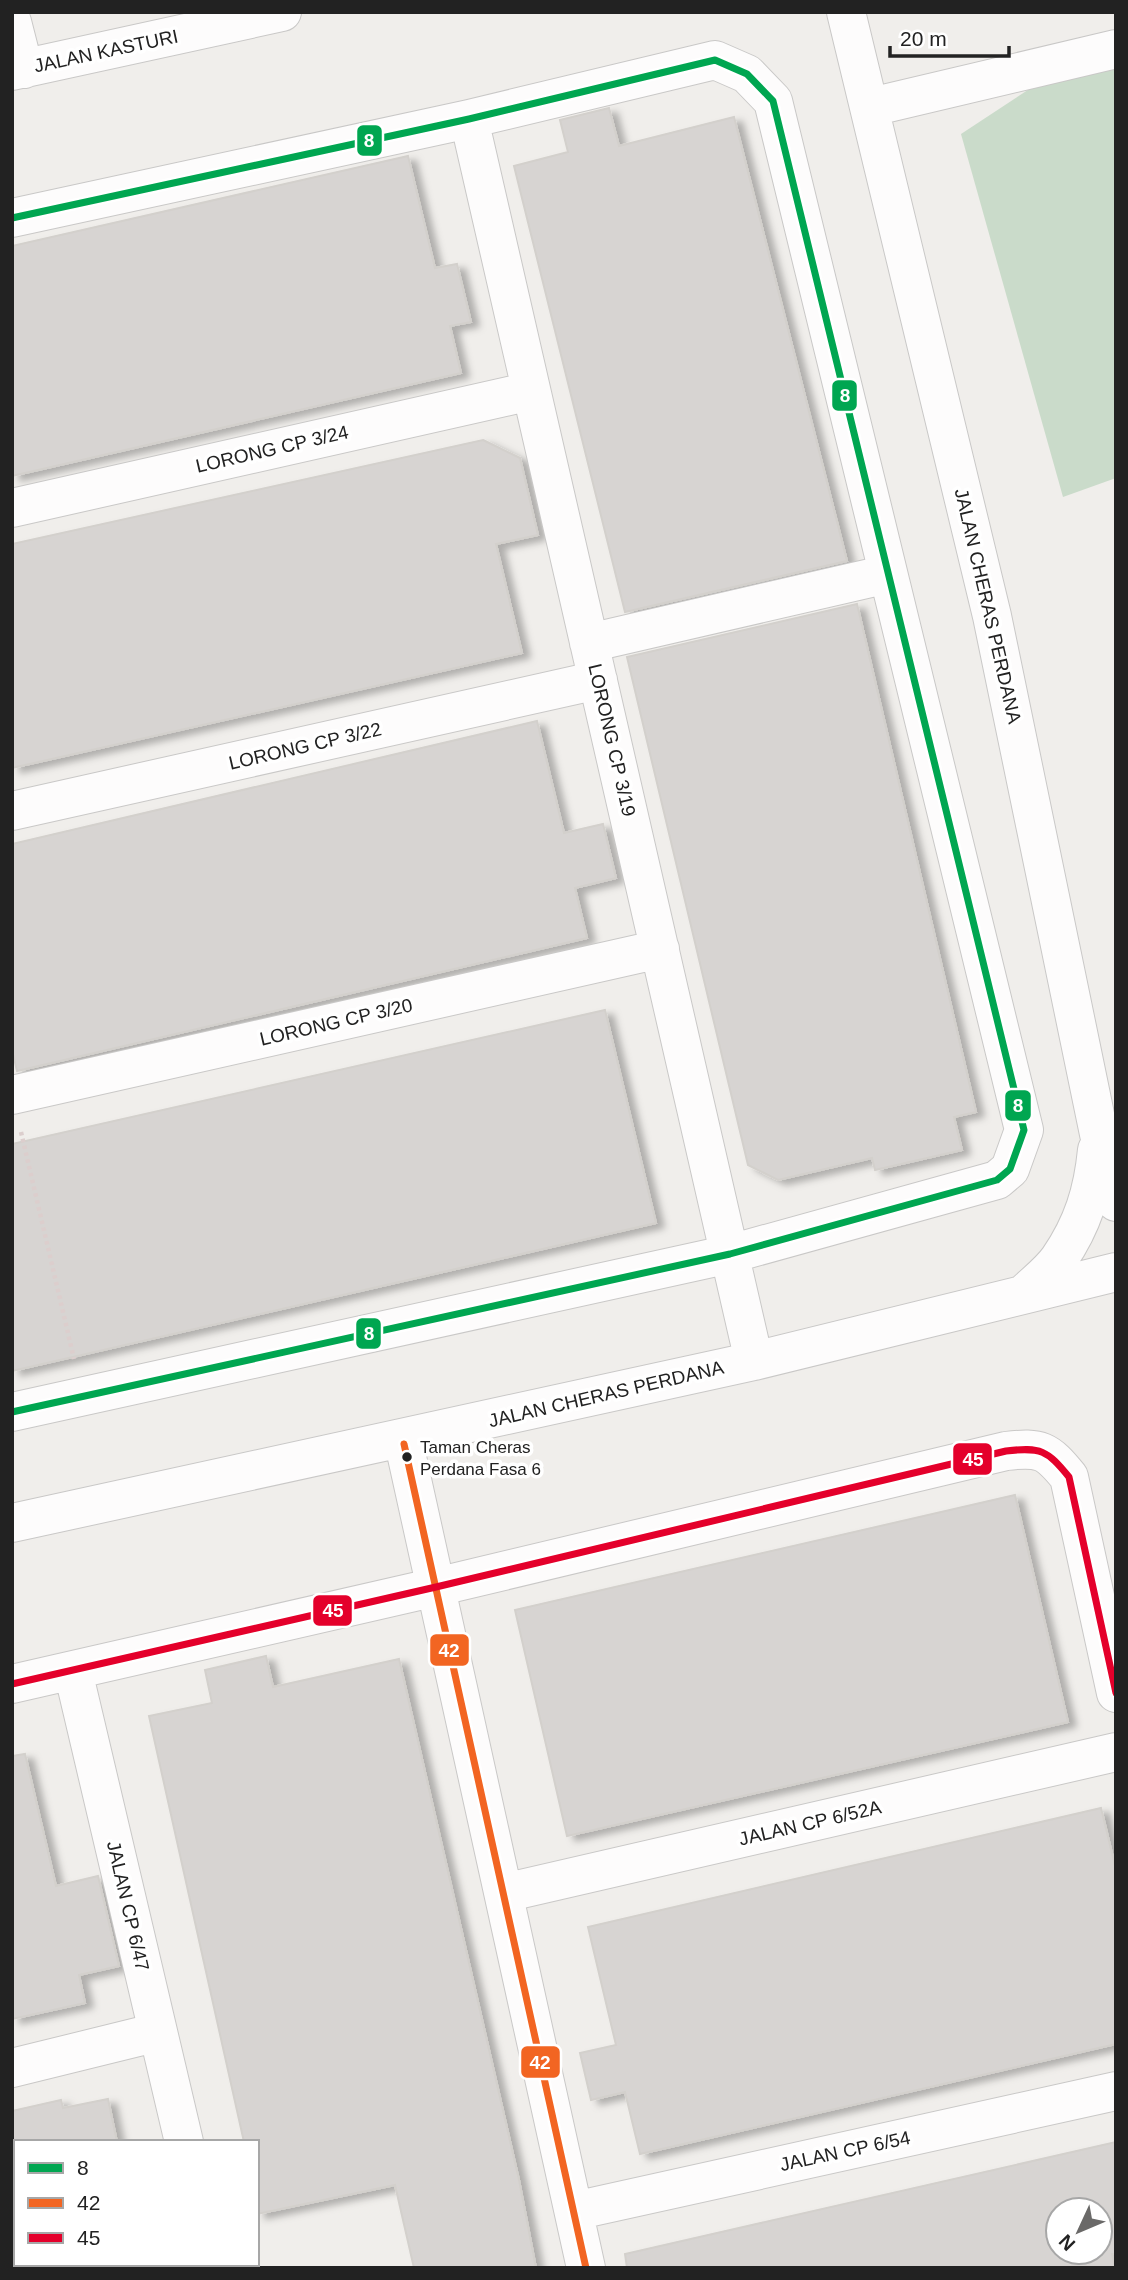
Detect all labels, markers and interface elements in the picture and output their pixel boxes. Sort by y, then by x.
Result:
scale bar [890,14,1009,58]
street label: JALAN KASTURI [32,25,180,77]
text: 20 m [900,27,947,50]
line badge: 8 [356,124,383,157]
text: 8 [364,130,374,151]
line badge: 8 [831,379,858,412]
text: 8 [840,385,850,406]
street label: LORONG CP 3/24 [194,421,351,477]
street label: JALAN CHERAS PERDANA [951,486,1025,726]
street label: LORONG CP 3/19 [584,662,640,818]
street label: LORONG CP 3/22 [227,718,383,774]
street label: LORONG CP 3/20 [258,994,414,1050]
line badge: 8 [1004,1089,1032,1122]
text: 8 [1013,1095,1023,1116]
line badge: 8 [355,1317,382,1350]
text: 8 [364,1323,374,1344]
street label: JALAN CHERAS PERDANA [486,1357,726,1431]
place label: Taman Cheras Perdana Fasa 6 [420,1438,541,1479]
line badge: 45 [952,1442,993,1476]
text: 45 [962,1449,984,1470]
marker: Taman Cheras Perdana Fasa 6 [400,1450,414,1464]
line badge: 45 [312,1594,353,1627]
text: 45 [322,1600,344,1621]
line badge: 42 [429,1633,470,1667]
text: 42 [438,1640,460,1661]
street label: JALAN CP 6/52A [737,1796,884,1850]
street label: JALAN CP 6/47 [103,1839,153,1973]
line badge: 42 [520,2045,561,2079]
text: 42 [529,2052,551,2073]
street label: JALAN CP 6/54 [778,2127,913,2175]
legend [14,2140,259,2266]
text: 8 [77,2156,89,2179]
text: 42 [77,2191,100,2214]
north arrow [1044,2196,1114,2266]
text: 45 [77,2226,100,2249]
text: N [1055,2230,1079,2255]

